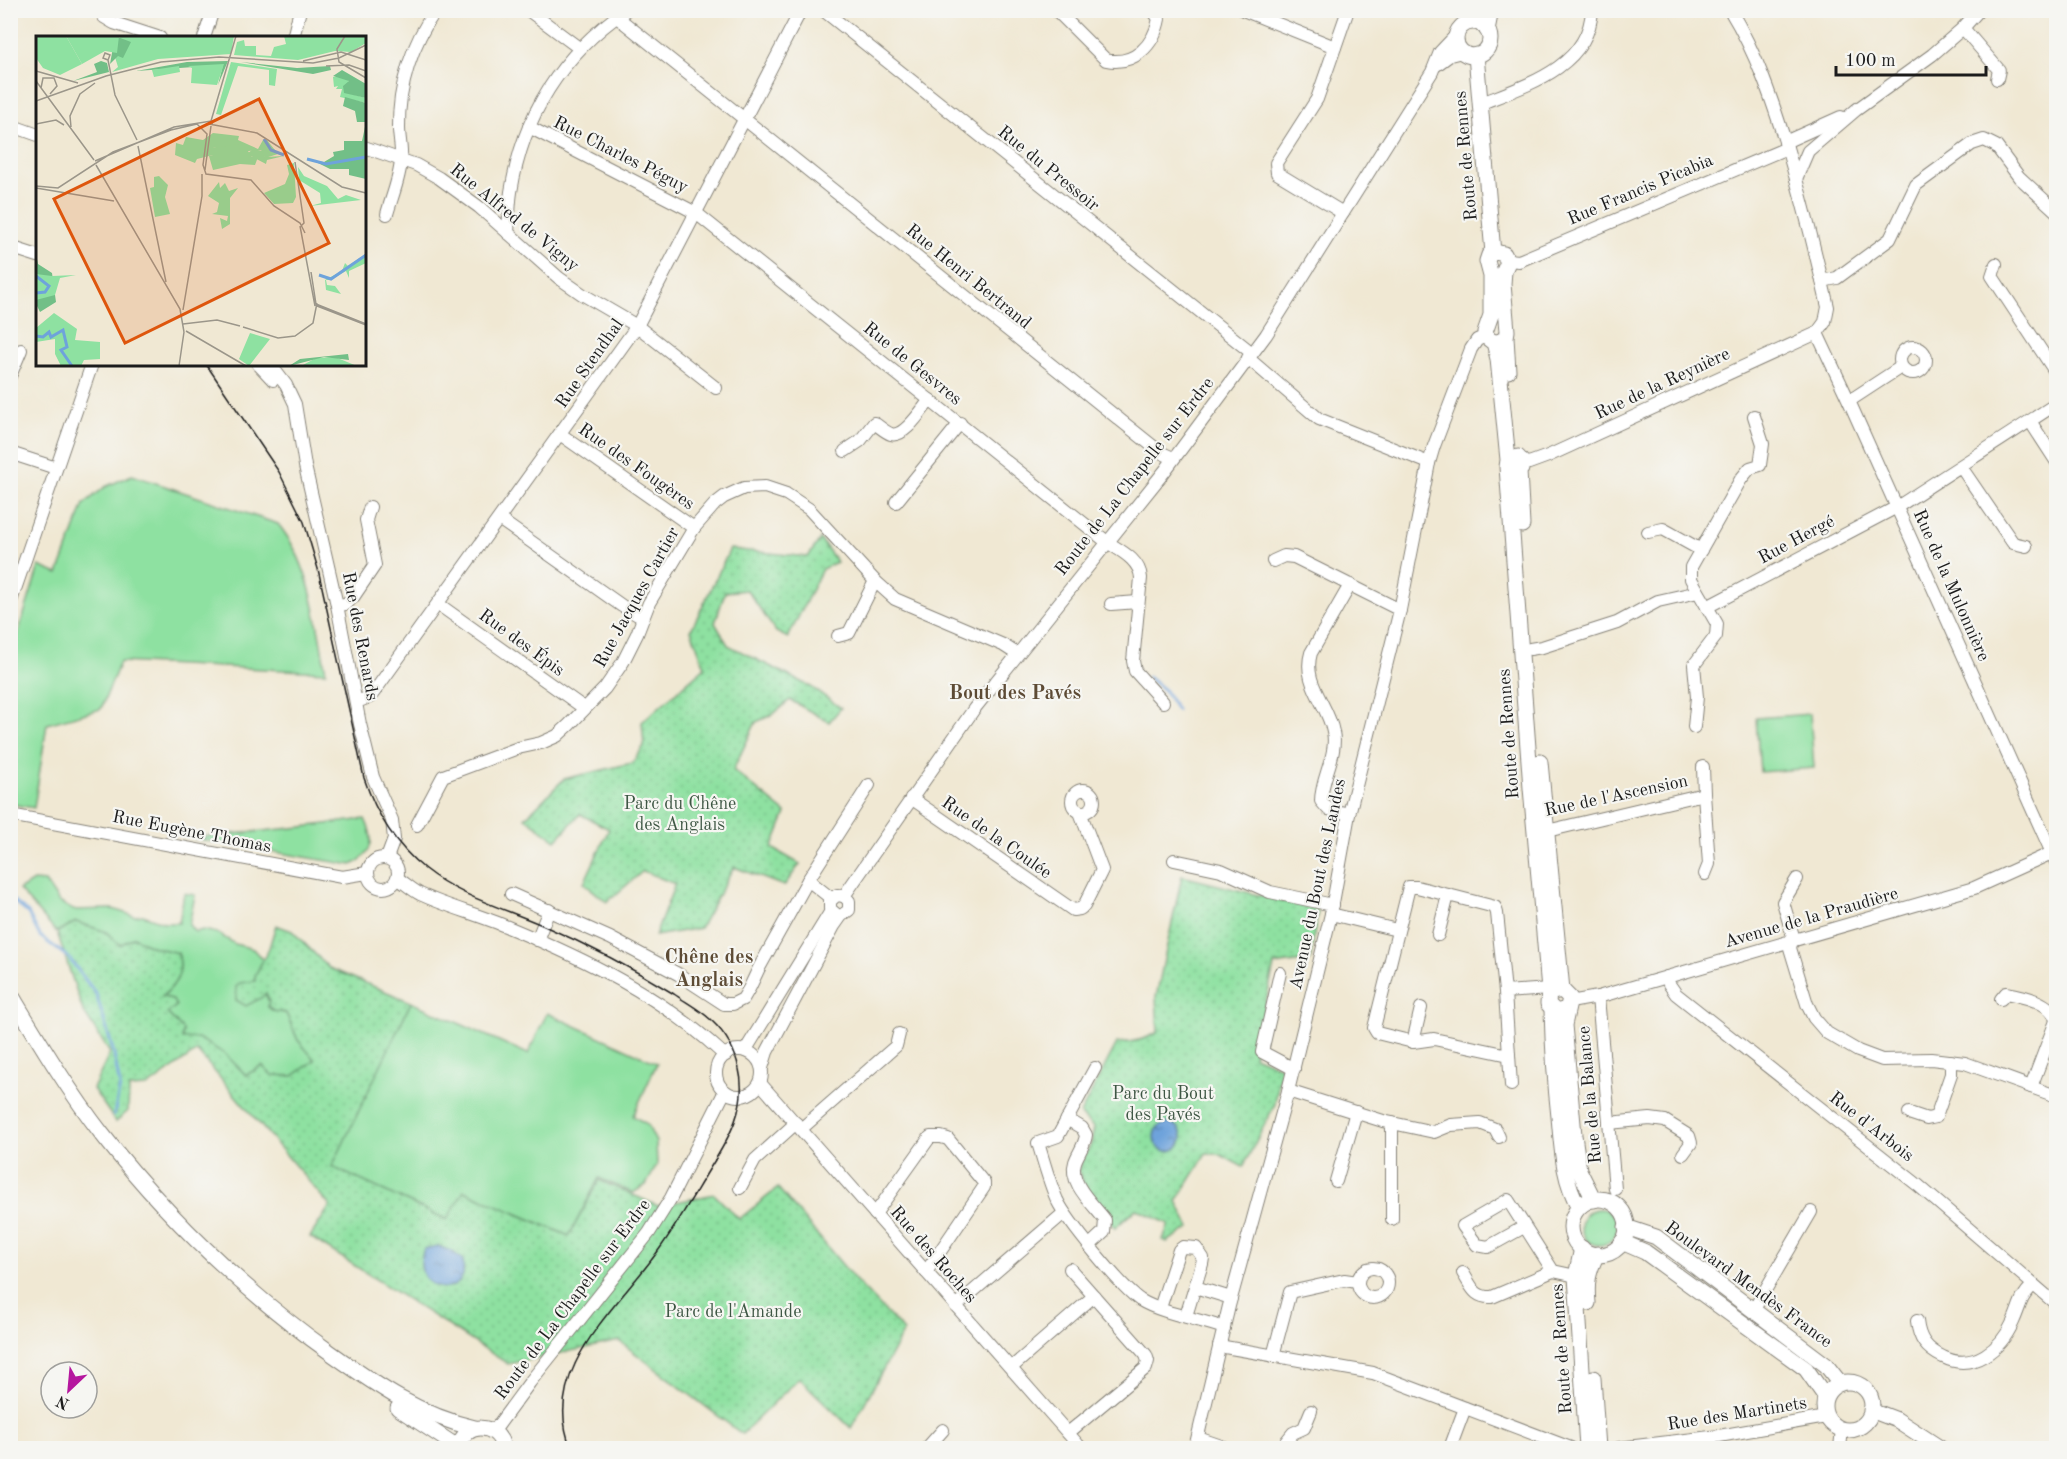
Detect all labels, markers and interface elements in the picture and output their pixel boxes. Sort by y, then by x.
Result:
inset map [36,36,366,366]
scale bar [1836,39,1986,77]
text: 100 m [1845,52,1896,70]
street label: Route de Rennes [1451,90,1481,222]
street label: Rue Charles Péguy [550,113,691,197]
street label: Rue du Pressoir [994,123,1103,215]
street label: Rue Francis Picabia [1565,151,1716,229]
street label: Rue Alfred de Vigny [446,160,583,275]
street label: Rue Henri Bertrand [902,221,1034,333]
street label: Rue Stendhal [553,316,627,411]
street label: Rue de Gesvres [860,319,965,409]
street label: Rue de la Reynière [1592,345,1733,423]
street label: Route de La Chapelle sur Erdre [1052,374,1218,579]
street label: Rue des Fougères [575,420,698,514]
street label: Rue de la Mulonnière [1909,507,1993,664]
street label: Rue Hergé [1755,512,1838,567]
street label: Rue Jacques Cartier [591,524,683,671]
street label: Rue des Renards [339,570,381,702]
street label: Rue des Épis [475,603,570,680]
street label: Route de Rennes [1495,668,1523,800]
district label: Bout des Pavés [949,684,1081,704]
street label: Rue de l'Ascension [1543,772,1690,820]
street label: Avenue du Bout des Landes [1287,777,1349,991]
street label: Rue de la Coulée [938,793,1055,882]
park label: Parc du Chêne des Anglais [624,795,736,834]
street label: Rue Eugène Thomas [111,808,273,856]
street label: Avenue de la Praudière [1722,884,1900,951]
district label: Chêne des Anglais [665,948,753,991]
street label: Rue de la Balance [1575,1025,1605,1165]
park label: Parc du Bout des Pavés [1112,1085,1214,1124]
street label: Rue d'Arbois [1826,1088,1917,1165]
street label: Route de La Chapelle sur Erdre [492,1196,654,1403]
street label: Rue des Roches [886,1203,980,1307]
street label: Boulevard Mendès France [1662,1218,1835,1351]
street label: Route de Rennes [1548,1283,1576,1415]
park label: Parc de l'Amande [665,1303,801,1321]
north arrow [39,1360,99,1420]
text: N [54,1391,72,1412]
street label: Rue des Martinets [1666,1394,1808,1434]

